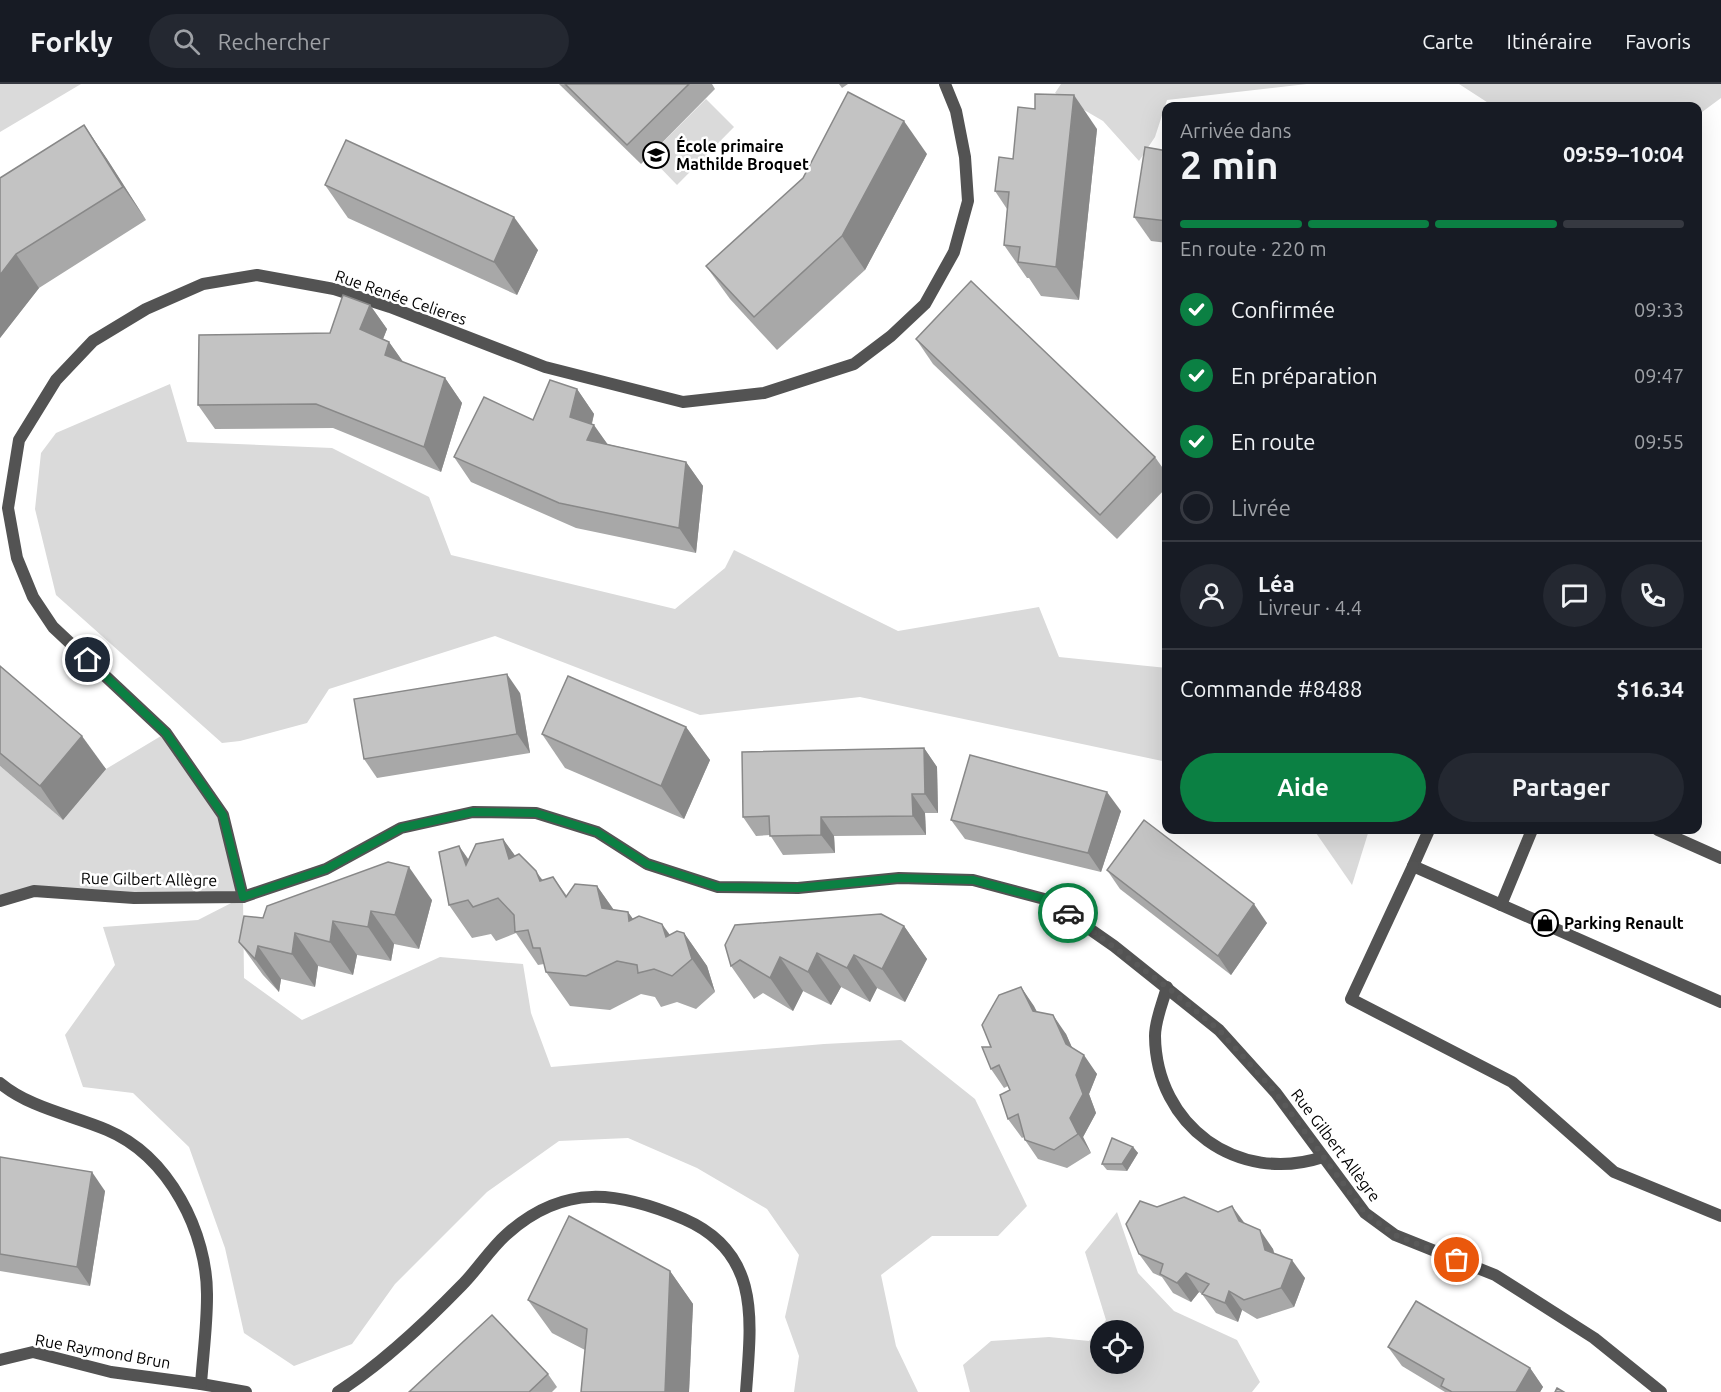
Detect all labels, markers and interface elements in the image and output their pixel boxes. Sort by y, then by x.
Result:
search box [149,14,569,68]
icon: search [170,25,203,58]
text: Forkly [30,26,113,57]
text: Rechercher [218,29,330,54]
text: Carte [1422,29,1474,53]
text: Itinéraire [1507,29,1592,53]
text: Favoris [1625,29,1691,53]
text: Arrivée dans [1180,119,1291,142]
place label: École primaire Mathilde Broquet [676,135,809,173]
school or university icon: École primaire Mathilde Broquet [641,140,671,170]
text: 09:59–10:04 [1563,141,1684,166]
text: 2 min [1180,143,1279,186]
text: En route · 220 m [1180,237,1327,260]
street label: Rue Renée Celieres [333,266,469,328]
icon: check [1180,293,1213,326]
text: Confirmée [1231,297,1335,322]
text: 09:33 [1634,298,1684,321]
icon: check [1180,359,1213,392]
text: En préparation [1231,363,1378,388]
text: 09:47 [1634,364,1684,387]
icon: check [1180,425,1213,458]
text: En route [1231,429,1315,454]
text: 09:55 [1634,430,1684,453]
text: Livrée [1231,495,1291,520]
button: person [1180,564,1243,627]
button: chat [1543,564,1606,627]
button: phone [1621,564,1684,627]
text: Léa [1258,571,1295,596]
text: Livreur · 4.4 [1258,596,1362,619]
pin [62,634,113,685]
icon: home [71,643,104,676]
text: Commande #8488 [1180,676,1362,701]
text: $16.34 [1617,676,1684,701]
button: Aide [1180,753,1426,822]
button: Partager [1438,753,1684,822]
street label: Rue Gilbert Allègre [81,869,217,889]
courier [1038,883,1098,943]
icon: car [1052,897,1085,930]
shop icon: Parking Renault [1530,908,1560,938]
place label: Parking Renault [1564,914,1684,932]
street label: Rue Gilbert Allègre [1288,1085,1384,1205]
pin [1431,1234,1482,1285]
icon: bag [1440,1243,1473,1276]
map controls [1090,1320,1144,1374]
button: locate [1090,1320,1144,1374]
street label: Rue Raymond Brun [34,1330,172,1372]

